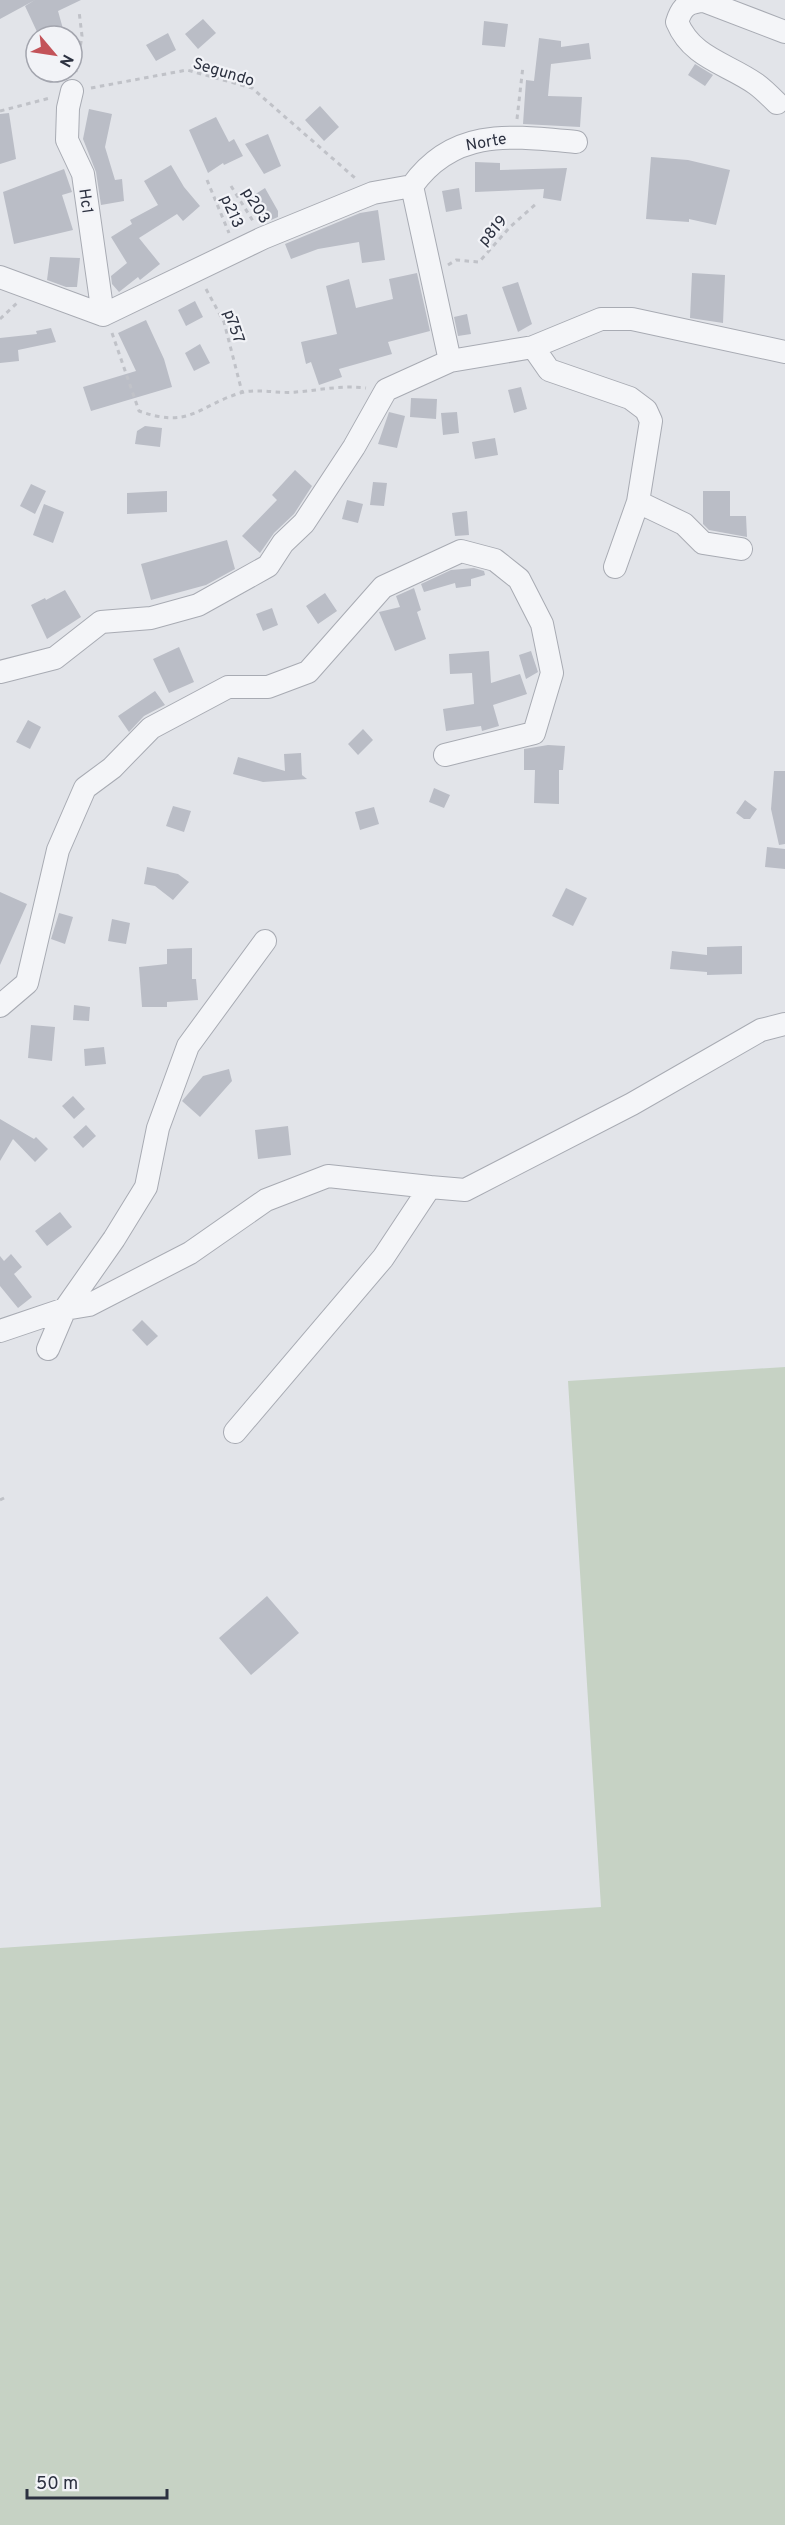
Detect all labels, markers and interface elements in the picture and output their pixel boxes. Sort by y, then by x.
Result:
north arrow [24,24,84,84]
text: N [54,50,77,70]
street label: Segundo [190,54,257,92]
street label: Norte [464,130,508,156]
street label: p203 [237,184,274,228]
street label: Hc1 [73,187,97,215]
street label: p213 [215,192,247,232]
street label: p819 [475,212,512,251]
street label: p757 [218,307,248,346]
scale bar [27,2462,166,2500]
text: 50 m [36,2473,78,2496]

